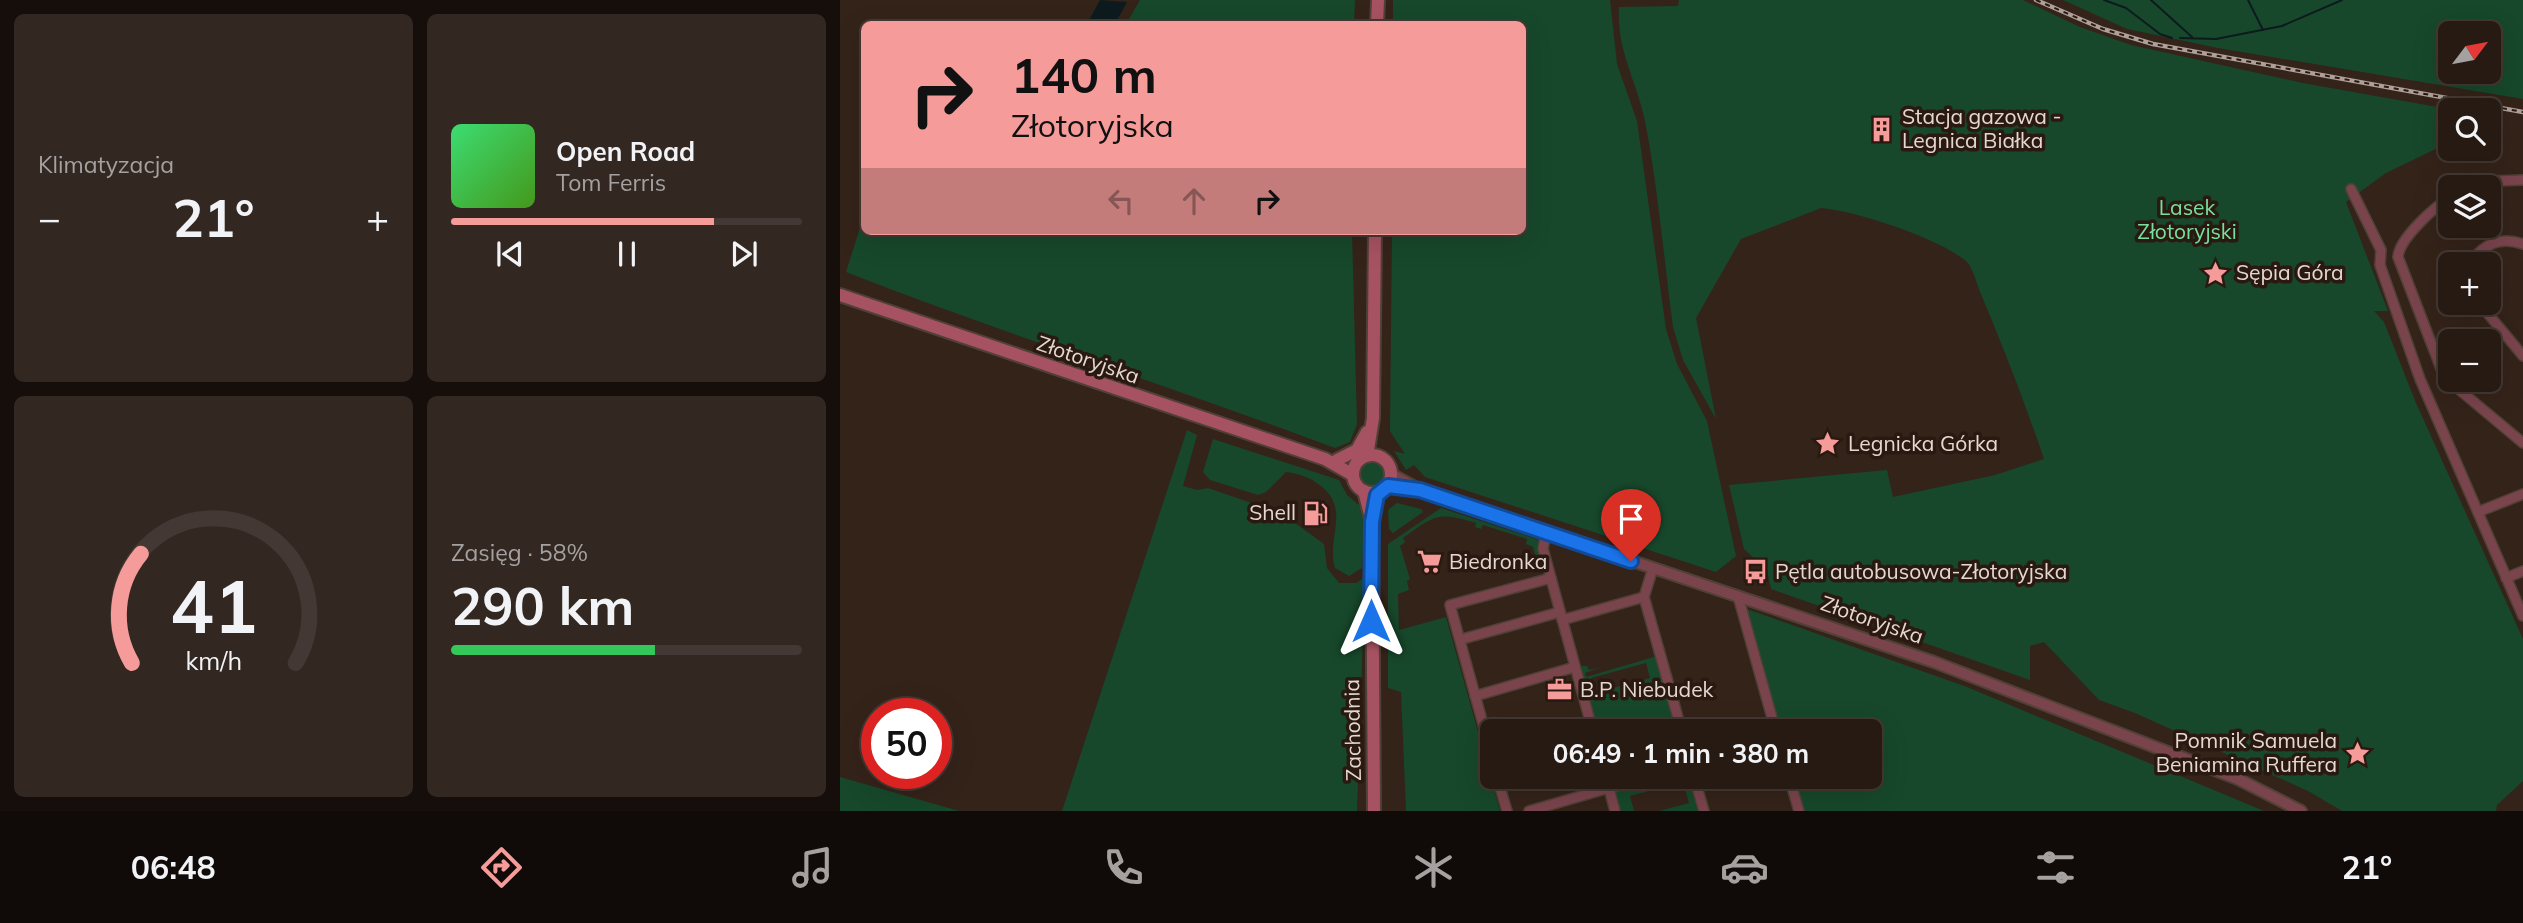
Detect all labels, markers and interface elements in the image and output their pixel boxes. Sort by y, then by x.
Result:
north arrow [2438,21,2501,84]
map controls [2438,21,2501,392]
text: 140 m [1011,44,1157,105]
icon: right [896,49,987,140]
button: search [2438,98,2501,161]
place label: Stacja gazowa - Legnica Białka [1902,103,2061,153]
text: Złotoryjska [1011,105,1174,145]
building icon: Stacja gazowa - Legnica Białka [1868,115,1896,143]
text: Open Road [556,135,695,168]
text: Klimatyzacja [38,150,174,179]
text: Tom Ferris [556,168,666,197]
button: layers [2438,175,2501,238]
icon: left [1102,182,1140,220]
icon: ahead [1175,182,1213,220]
icon: right [1248,182,1286,220]
text: 21° [172,185,255,250]
text: − [38,194,61,242]
text: + [366,194,389,242]
park label: Lasek Złotoryjski [2137,194,2237,244]
icon: previous [491,235,529,273]
icon: pause [608,235,646,273]
icon: next [725,235,763,273]
button: + [2438,252,2501,315]
place icon: Sępia Góra [2202,259,2230,287]
place label: Sępia Góra [2236,259,2344,285]
street label: Złotoryjska [1034,329,1143,389]
button: − [2438,329,2501,392]
place icon: Legnicka Górka [1814,430,1842,458]
place label: Legnicka Górka [1848,430,1998,456]
pin [1601,489,1661,561]
place label: Shell [1249,499,1296,525]
fuel station icon: Shell [1302,499,1330,527]
icon: arrive [1612,500,1650,538]
text: Zasięg · 58% [451,538,588,567]
supermarket icon: Biedronka [1415,548,1443,576]
place label: Biedronka [1449,548,1547,574]
bus stop icon: Pętla autobusowa-Złotoryjska [1741,558,1769,586]
place label: Pętla autobusowa-Złotoryjska [1775,558,2067,584]
text: 41 [170,560,257,651]
text: 290 km [451,573,634,638]
position arrow [1334,584,1408,658]
street label: Złotoryjska [1818,589,1927,649]
text: km/h [185,644,242,675]
office icon: B.P. Niebudek [1546,676,1574,704]
place label: B.P. Niebudek [1580,676,1714,702]
street label: Zachodnia [1338,679,1366,781]
speed limit sign: 50 [861,698,952,789]
place label: Pomnik Samuela Beniamina Ruffera [2156,727,2337,777]
text: 06:49 · 1 min · 380 m [1553,737,1809,770]
place icon: Pomnik Samuela Beniamina Ruffera [2343,739,2371,767]
icon: directions [477,843,526,892]
icon: music [788,843,837,892]
icon: phone [1099,843,1148,892]
icon: climate [1409,843,1458,892]
icon: car [1720,843,1769,892]
icon: filters [2031,843,2080,892]
text: 06:48 [131,847,216,887]
text: 21° [2342,847,2392,887]

